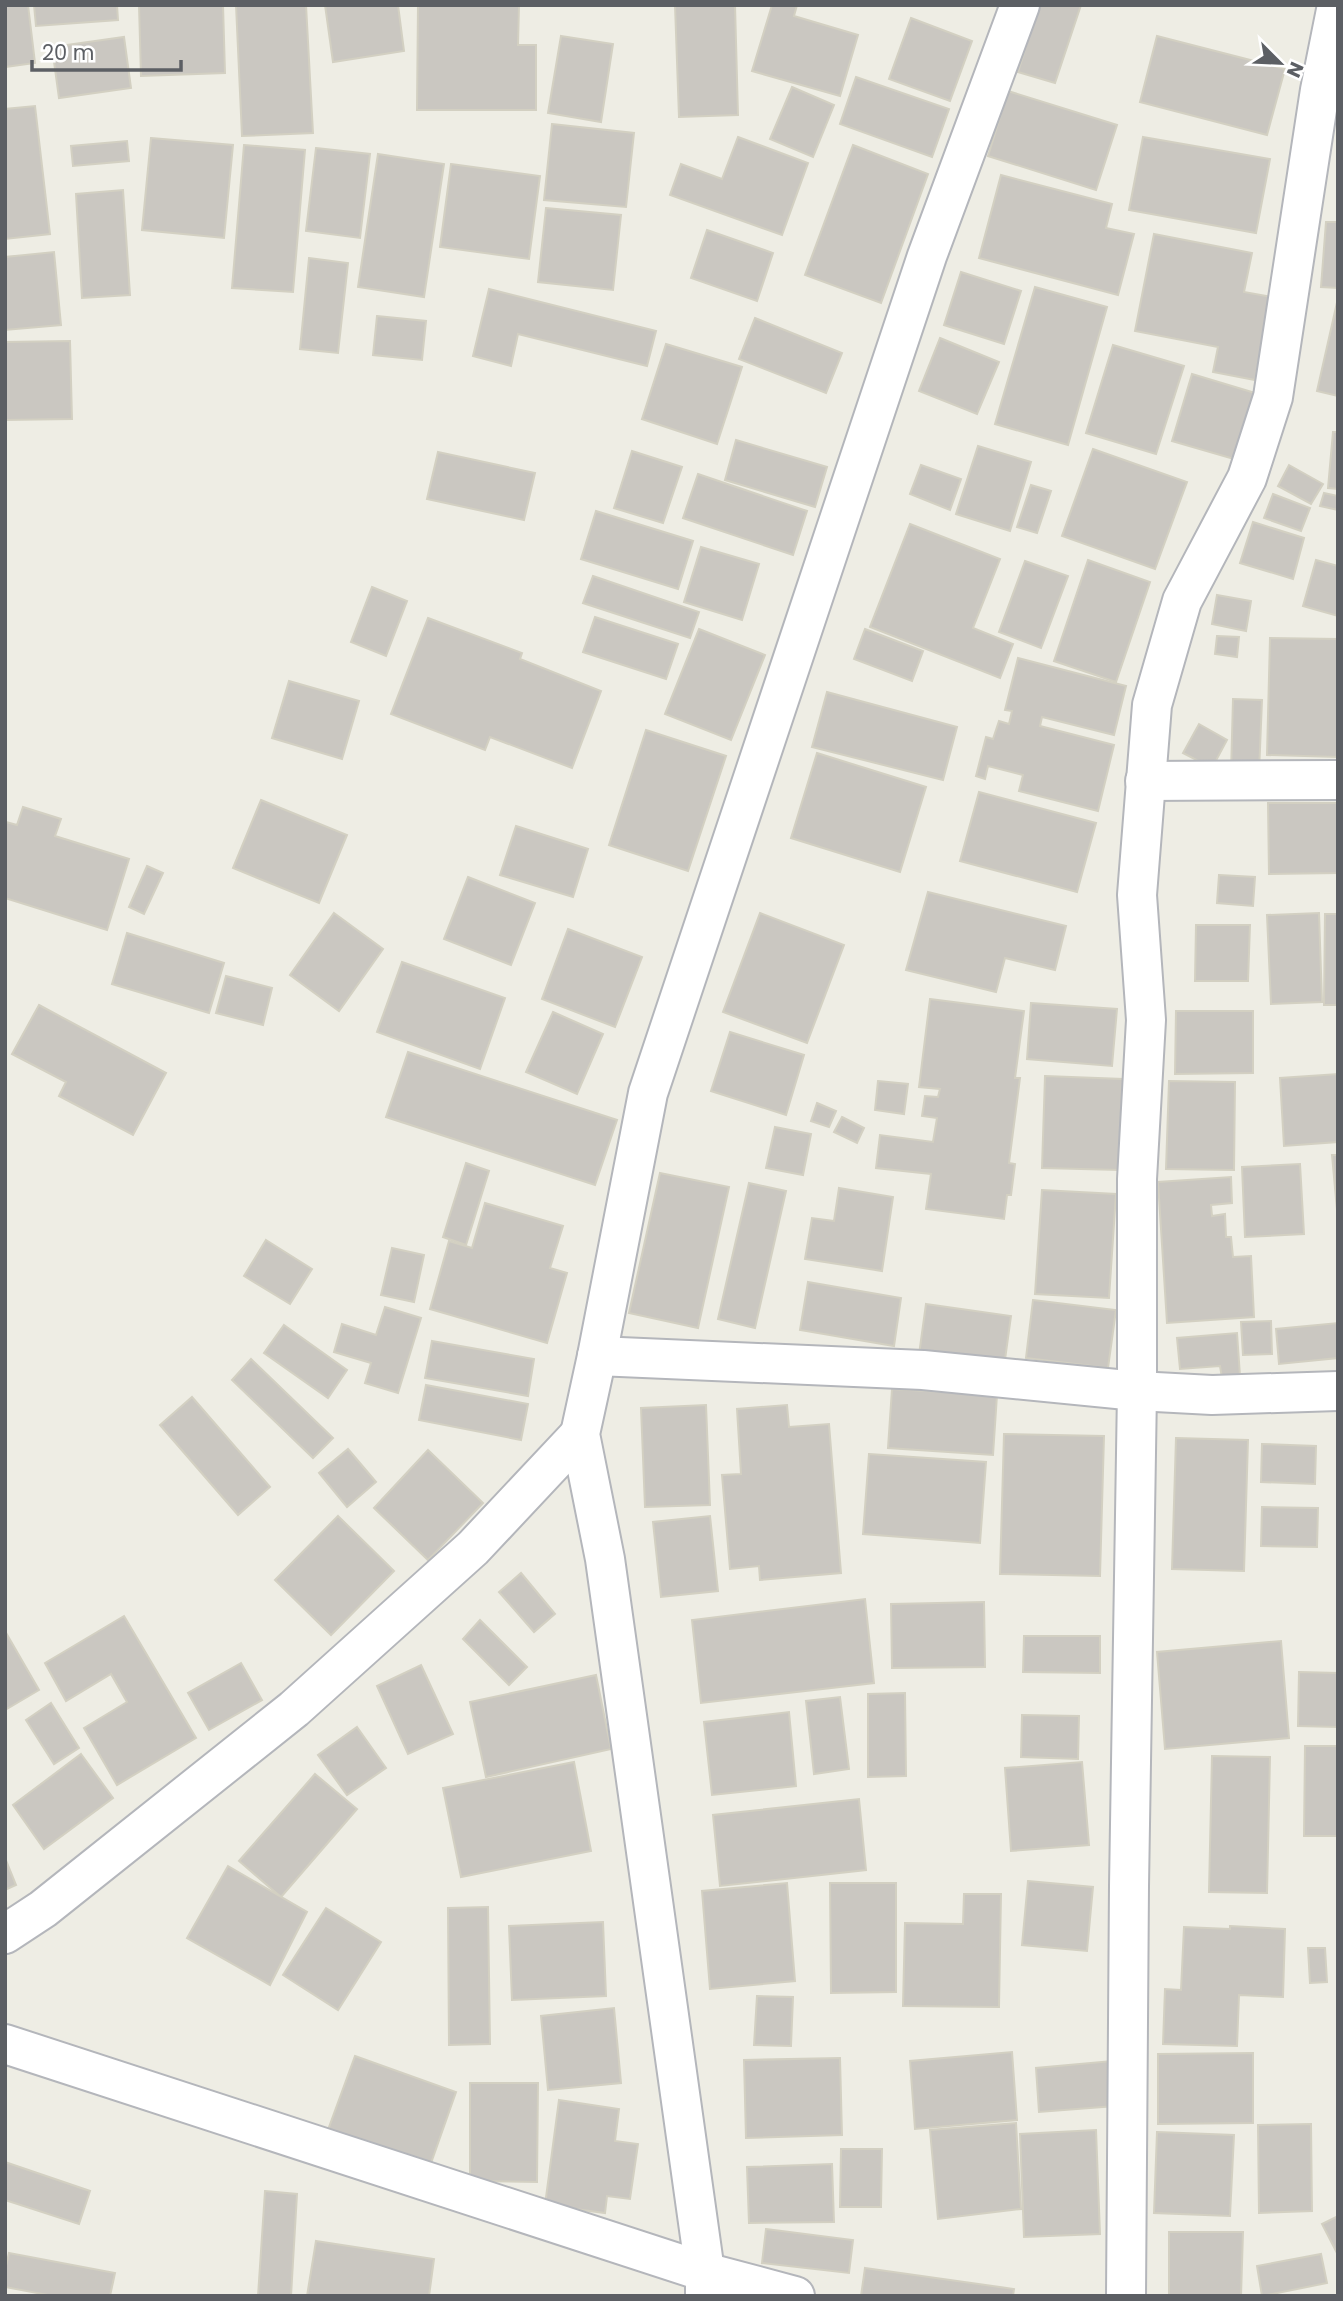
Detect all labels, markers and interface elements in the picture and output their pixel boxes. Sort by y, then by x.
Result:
scale bar [32,28,180,72]
north arrow [1245,28,1315,98]
text: 20 m [42,38,95,67]
text: N [1280,58,1310,82]

